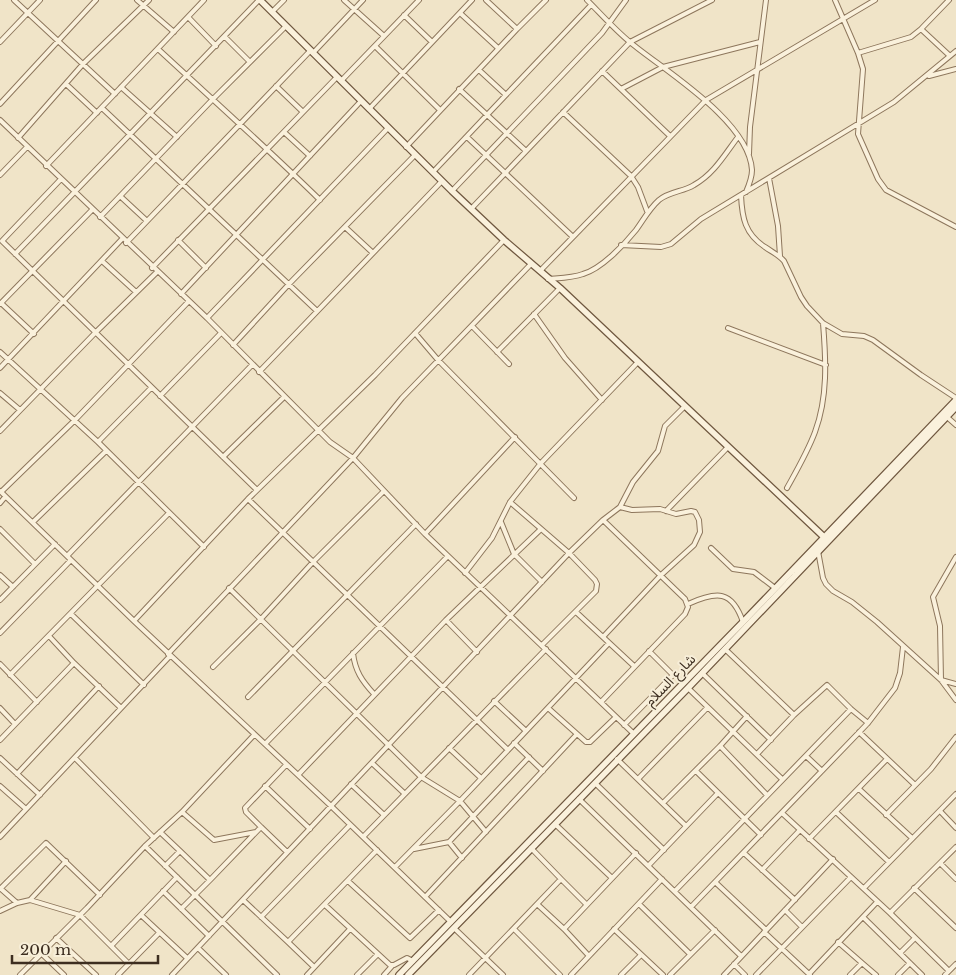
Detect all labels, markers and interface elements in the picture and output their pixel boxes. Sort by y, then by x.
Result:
street label: شارع السلام [641,650,701,711]
scale bar [12,932,159,964]
text: 200 m [20,940,71,959]

